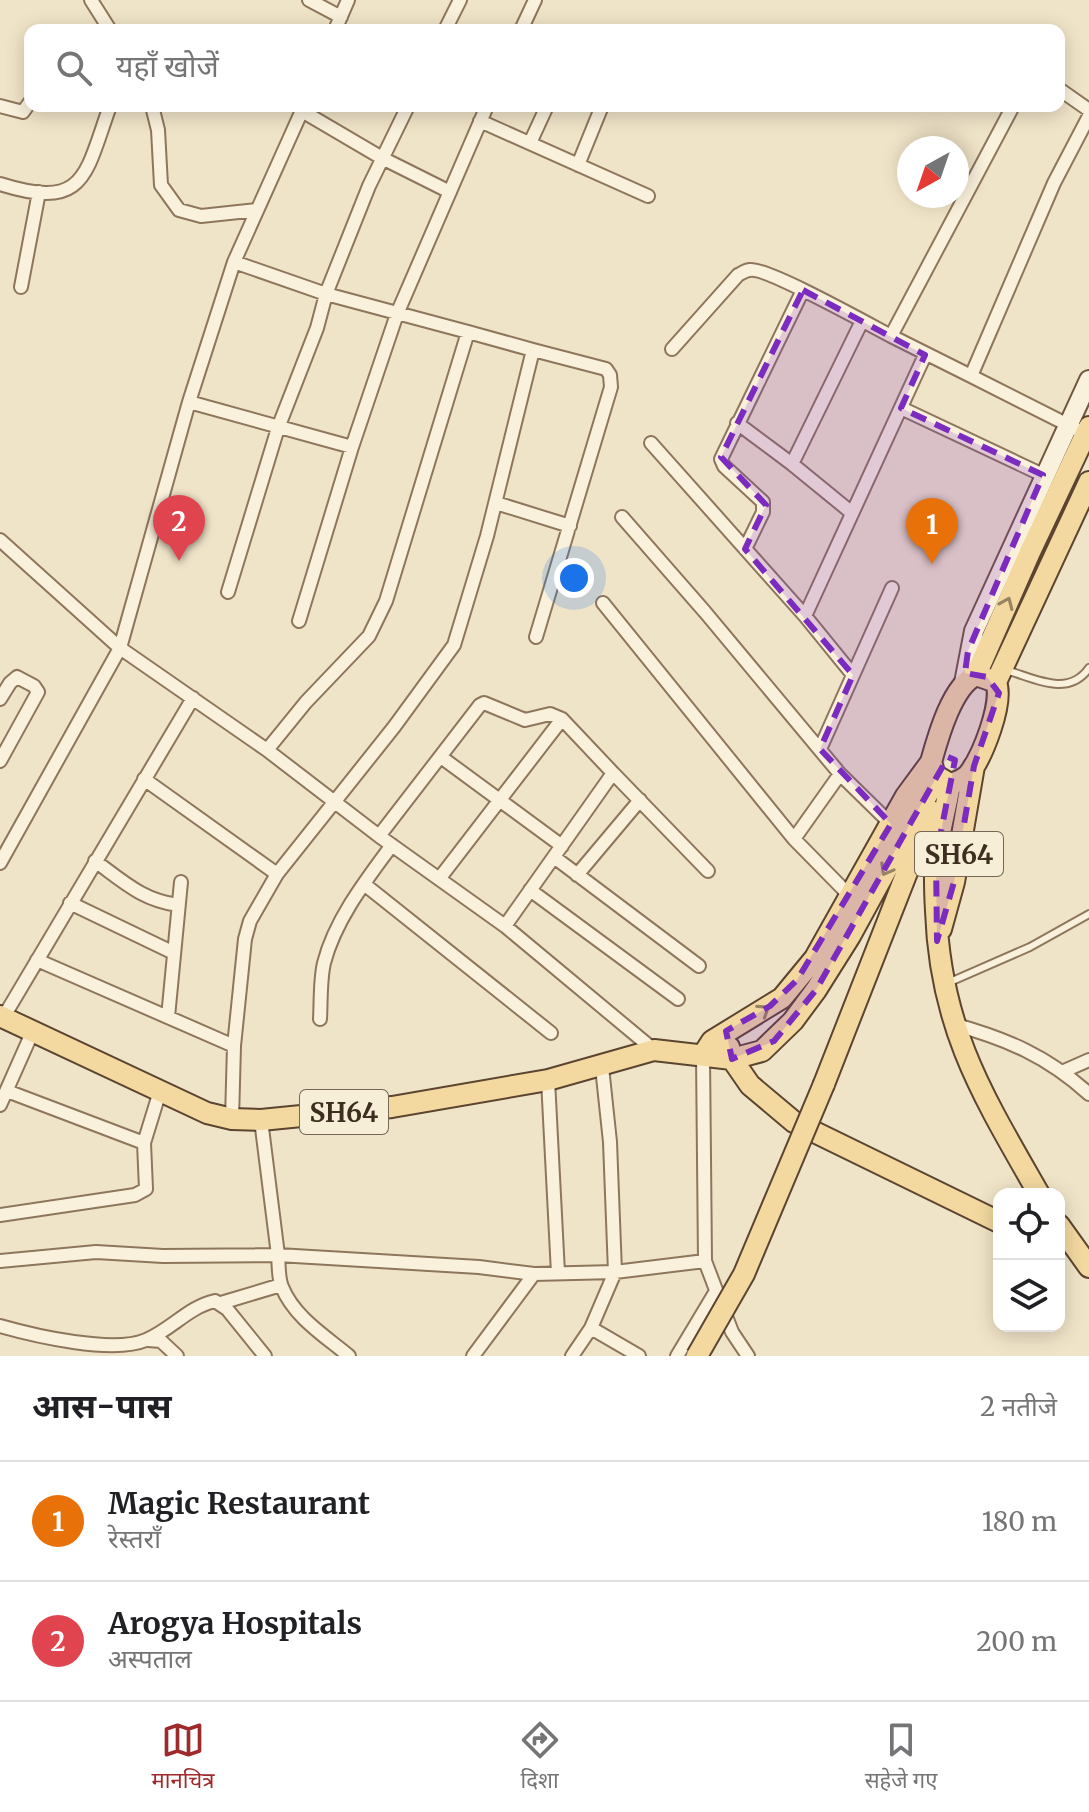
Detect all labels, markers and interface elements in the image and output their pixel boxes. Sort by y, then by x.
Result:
search box [24,24,1065,112]
icon: search [52,46,96,90]
text: यहाँ खोजें [116,47,219,85]
north arrow [897,136,969,208]
pin: 2 [153,495,205,561]
pin: 1 [906,498,958,564]
your location [554,558,594,598]
one-way arrow [998,597,1014,611]
road number: SH64 [915,832,1003,876]
one-way arrow [880,861,896,876]
one-way arrow [756,1004,770,1019]
road number: SH64 [300,1090,388,1134]
map controls [993,1188,1065,1332]
button: locate [993,1188,1065,1260]
button: layers [993,1260,1065,1332]
text: आस-पास [32,1385,172,1427]
text: 2 नतीजे [980,1390,1057,1423]
text: Magic Restaurant [108,1484,370,1522]
text: 1 [52,1505,64,1538]
text: 180 m [982,1505,1057,1538]
text: रेस्तराँ [108,1522,161,1555]
text: Arogya Hospitals [108,1604,362,1642]
text: 2 [50,1625,66,1658]
text: 200 m [976,1625,1057,1658]
text: अस्पताल [108,1642,192,1675]
tab: मानचित्र [152,1718,214,1797]
tab: दिशा [518,1718,562,1797]
tab: सहेजे गए [865,1718,937,1797]

